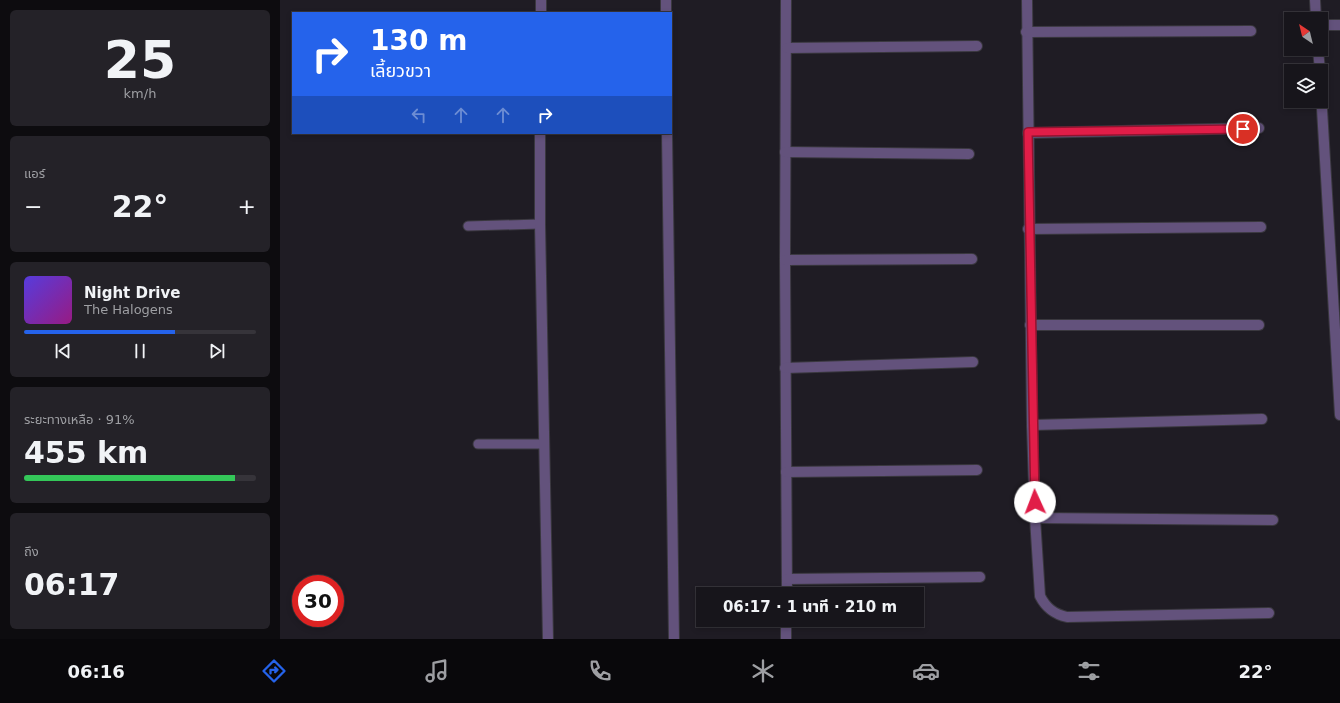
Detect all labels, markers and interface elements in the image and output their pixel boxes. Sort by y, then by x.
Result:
north arrow [1284,12,1328,56]
map controls [1284,12,1328,108]
text: 130 m [370,24,467,57]
icon: right [304,28,356,80]
text: 25 [104,30,176,90]
text: เลี้ยวขวา [370,60,431,81]
button: layers [1284,64,1328,108]
text: km/h [124,86,156,101]
icon: left [408,104,430,126]
icon: ahead [450,104,472,126]
icon: ahead [492,104,514,126]
icon: right [534,104,556,126]
pin [1226,112,1260,146]
icon: arrive [1232,118,1254,140]
text: แอร์ [24,166,45,181]
text: 22° [112,189,168,224]
text: − [24,194,42,219]
text: + [238,194,256,219]
text: Night Drive [84,284,180,302]
text: The Halogens [84,302,173,317]
icon: previous [52,340,74,362]
icon: pause [129,340,151,362]
icon: next [206,340,228,362]
text: ระยะทางเหลือ · 91% [24,412,135,427]
text: 455 km [24,435,148,470]
position arrow [1014,481,1056,523]
text: ถึง [24,544,39,559]
text: 06:17 [24,567,120,602]
speed limit sign: 30 [292,575,344,627]
text: 06:17 · 1 นาที · 210 m [723,598,897,616]
icon: directions [260,657,288,685]
icon: music [423,657,451,685]
icon: phone [586,657,614,685]
icon: climate [749,657,777,685]
icon: car [912,657,940,685]
icon: filters [1075,657,1103,685]
text: 06:16 [68,661,125,682]
text: 22° [1238,661,1272,682]

